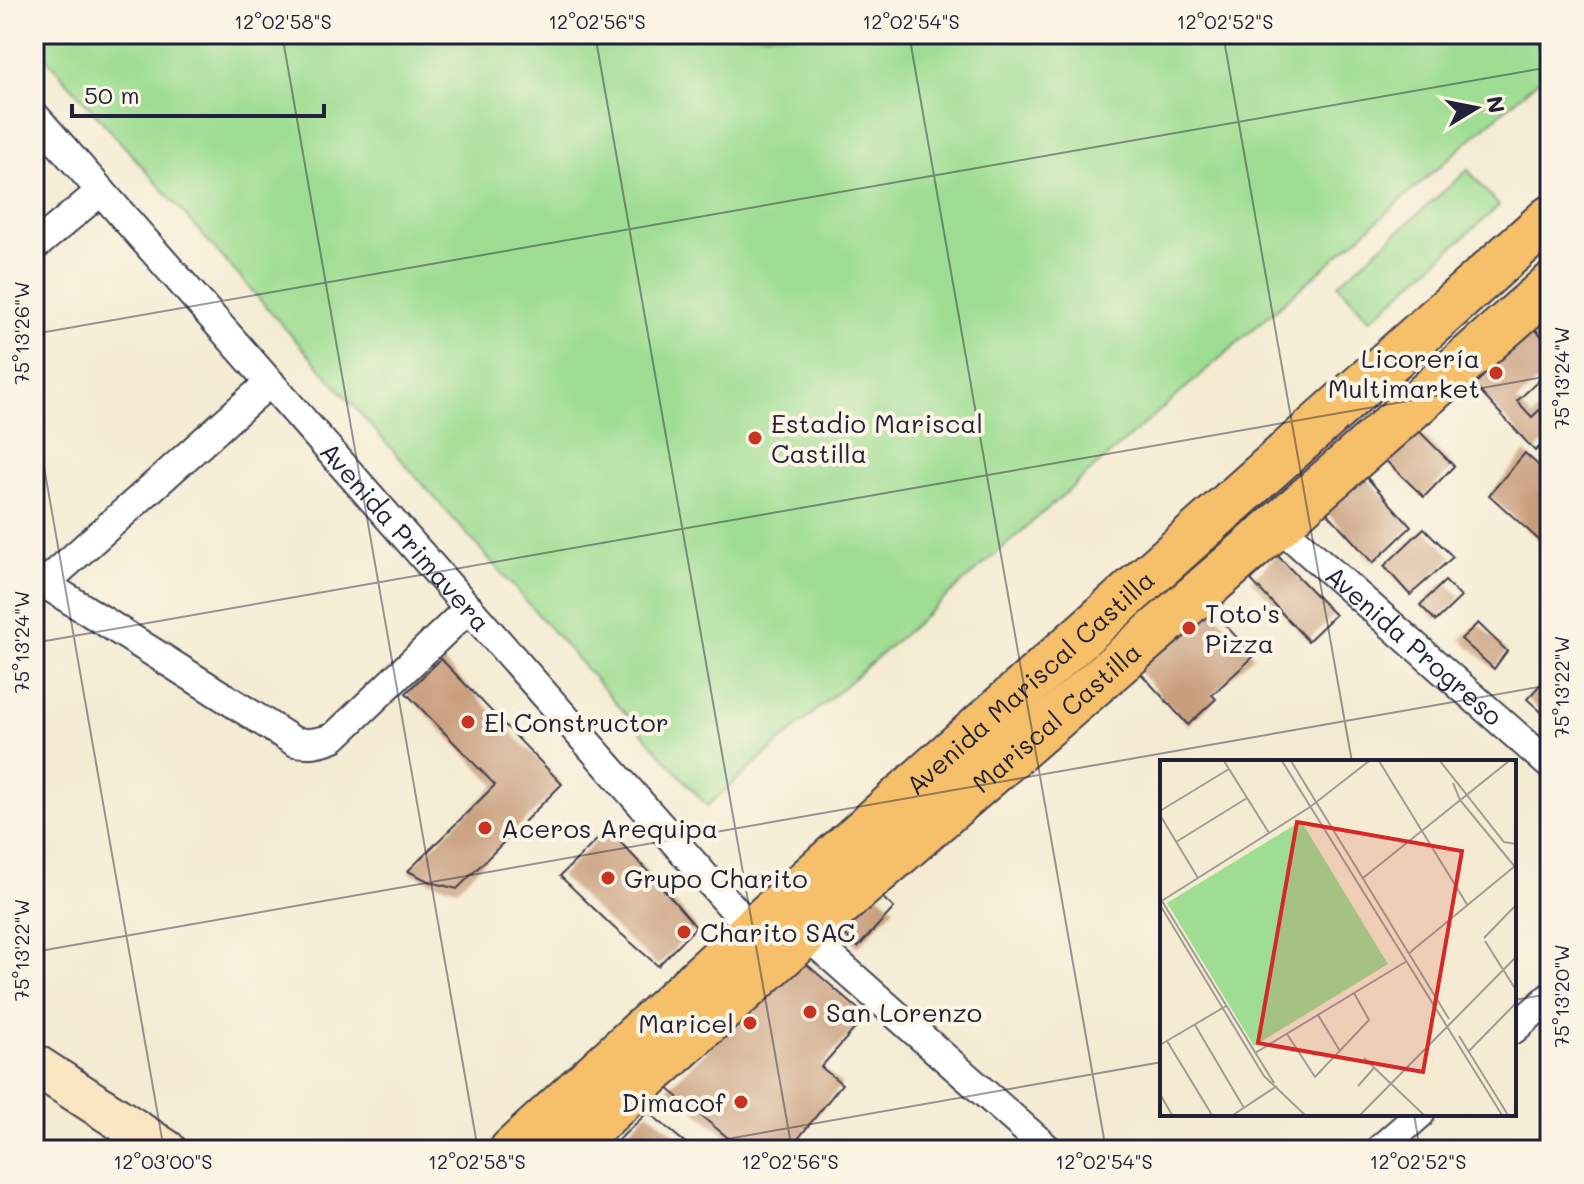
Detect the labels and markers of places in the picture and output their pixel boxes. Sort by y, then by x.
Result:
place label: Licorería Multimarket [1328,341,1480,405]
marker: Licorería Multimarket [1487,364,1505,382]
place label: Estadio Mariscal Castilla [771,406,983,470]
marker: Estadio Mariscal Castilla [746,429,764,447]
place label: Toto's Pizza [1205,596,1280,660]
marker: Toto's Pizza [1180,619,1198,637]
place label: El Constructor [484,705,669,739]
marker: El Constructor [459,713,477,731]
place label: Aceros Arequipa [501,811,718,845]
marker: Aceros Arequipa [476,819,494,837]
place label: Grupo Charito [624,861,808,895]
marker: Grupo Charito [599,869,617,887]
place label: Charito SAC [700,915,855,949]
marker: Charito SAC [675,923,693,941]
place label: San Lorenzo [826,995,982,1029]
marker: San Lorenzo [801,1003,819,1021]
place label: Maricel [638,1006,734,1040]
marker: Maricel [741,1014,759,1032]
place label: Dimacof [621,1085,726,1119]
marker: Dimacof [732,1093,750,1111]

